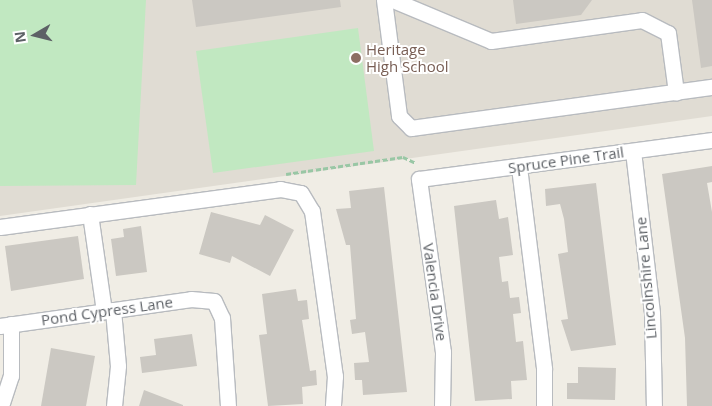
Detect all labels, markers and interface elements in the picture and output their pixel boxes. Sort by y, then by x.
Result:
north arrow [10,10,60,60]
text: N [9,30,30,44]
place label: Heritage High School [366,40,449,75]
marker: Heritage High School [350,52,362,64]
street label: Spruce Pine Trail [507,143,625,177]
street label: Lincolnshire Lane [632,216,660,340]
street label: Valencia Drive [419,242,451,342]
street label: Pond Cypress Lane [40,293,174,329]

